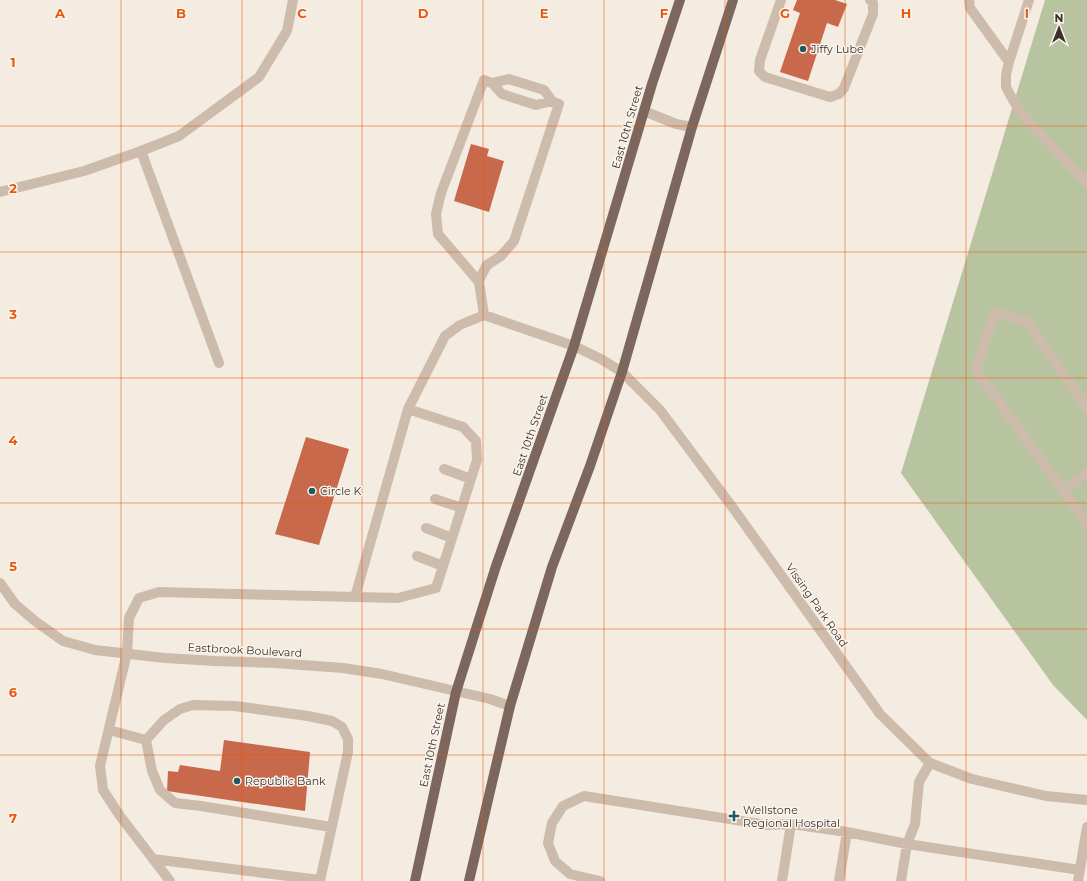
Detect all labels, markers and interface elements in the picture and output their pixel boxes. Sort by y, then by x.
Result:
text: A [54,5,66,21]
text: B [176,5,186,21]
text: C [297,5,307,21]
text: D [418,5,429,21]
text: E [540,5,549,21]
text: F [660,5,668,21]
text: G [780,5,790,21]
text: H [901,5,911,21]
text: I [1025,5,1029,21]
north arrow [1039,8,1079,48]
text: N [1055,11,1063,25]
place label: Jiffy Lube [810,42,864,56]
marker: Jiffy Lube [798,44,808,54]
text: 1 [10,54,16,70]
street label: East 10th Street [608,83,646,170]
text: 2 [9,180,17,196]
text: 3 [8,306,17,322]
street label: East 10th Street [509,392,551,478]
text: 4 [9,432,18,448]
place label: Circle K [320,484,362,498]
marker: Circle K [307,486,317,496]
text: 5 [9,558,17,574]
street label: Vissing Park Road [783,561,851,649]
street label: Eastbrook Boulevard [187,640,303,660]
text: 6 [9,684,18,700]
street label: East 10th Street [416,701,448,788]
place label: Republic Bank [245,774,326,788]
marker: Republic Bank [232,776,242,786]
place label: Wellstone Regional Hospital [743,803,840,830]
text: 7 [9,810,17,826]
marker: Wellstone Regional Hospital [728,810,740,822]

